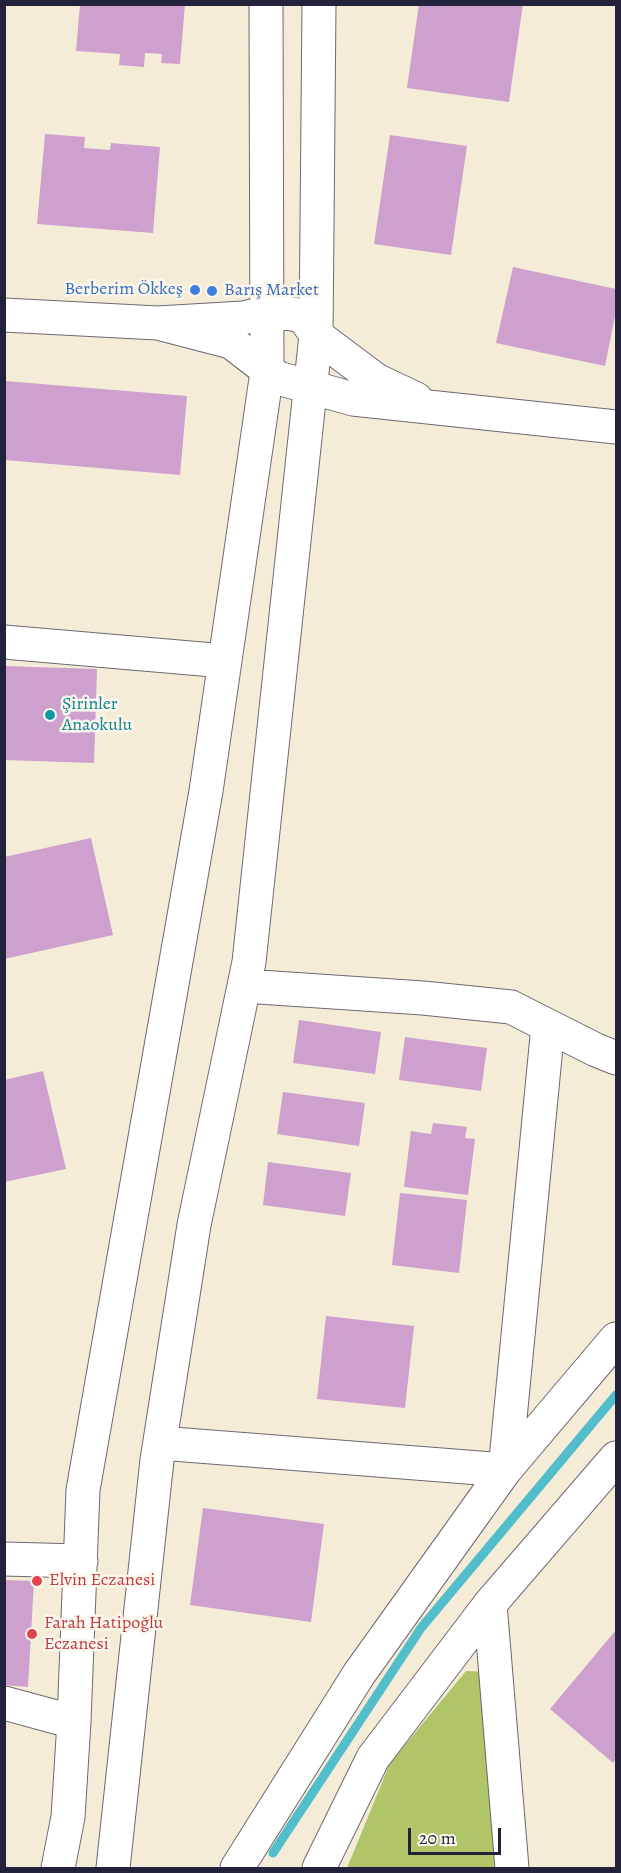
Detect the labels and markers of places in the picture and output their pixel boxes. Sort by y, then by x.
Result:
place label: Berberim Ökkeş [64,279,183,301]
place label: Barış Market [224,280,319,302]
marker: Berberim Ökkeş [188,283,202,297]
marker: Barış Market [205,284,219,298]
place label: Şirinler Anaokulu [62,694,132,736]
marker: Şirinler Anaokulu [43,708,57,722]
place label: Elvin Eczanesi [49,1570,155,1592]
marker: Elvin Eczanesi [30,1574,44,1588]
place label: Farah Hatipoğlu Eczanesi [44,1613,163,1656]
marker: Farah Hatipoğlu Eczanesi [25,1627,39,1641]

